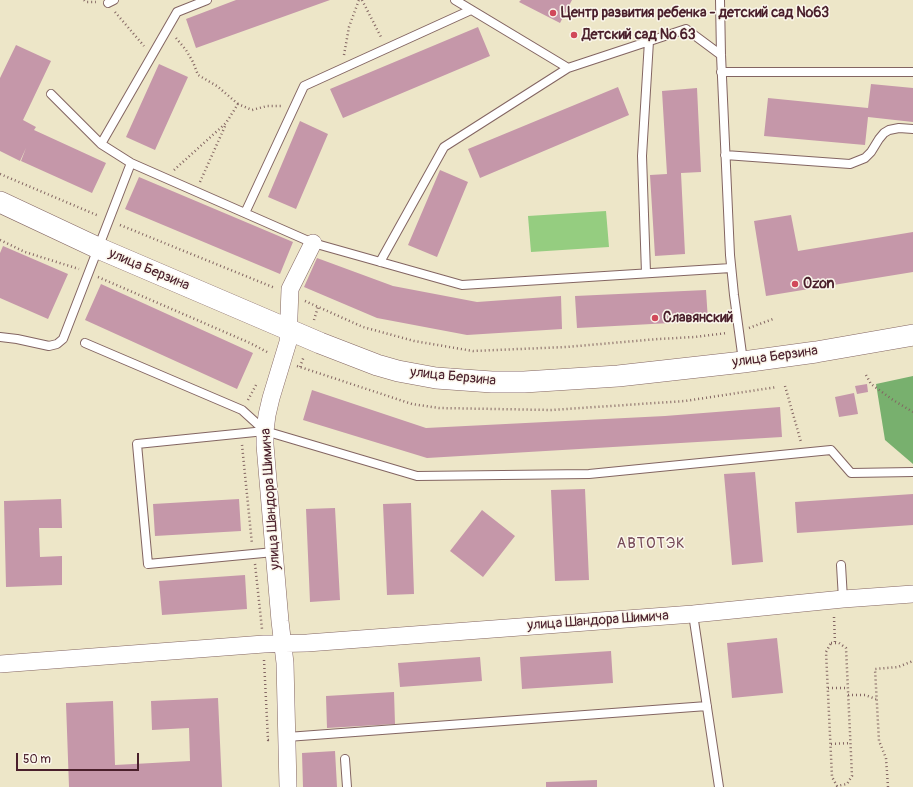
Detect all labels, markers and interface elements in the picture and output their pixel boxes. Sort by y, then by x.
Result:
place label: Центр развития ребенка - детский сад №63 [561,5,829,21]
marker: Центр развития ребенка - детский сад №63 [548,8,558,18]
place label: Детский сад № 63 [582,27,696,43]
marker: Детский сад № 63 [569,30,579,40]
street label: улица Берзина [106,245,192,295]
place label: Ozon [803,276,834,292]
marker: Ozon [790,279,800,289]
place label: Славянский [663,310,733,326]
marker: Славянский [650,313,660,323]
street label: улица Берзина [731,343,819,371]
street label: улица Берзина [409,364,497,390]
street label: улица Шандора Шимича [258,428,284,570]
district label: АВТОТЭК [616,535,686,553]
street label: улица Шандора Шимича [527,608,669,634]
scale bar [18,745,141,771]
text: 50 m [23,752,51,767]

